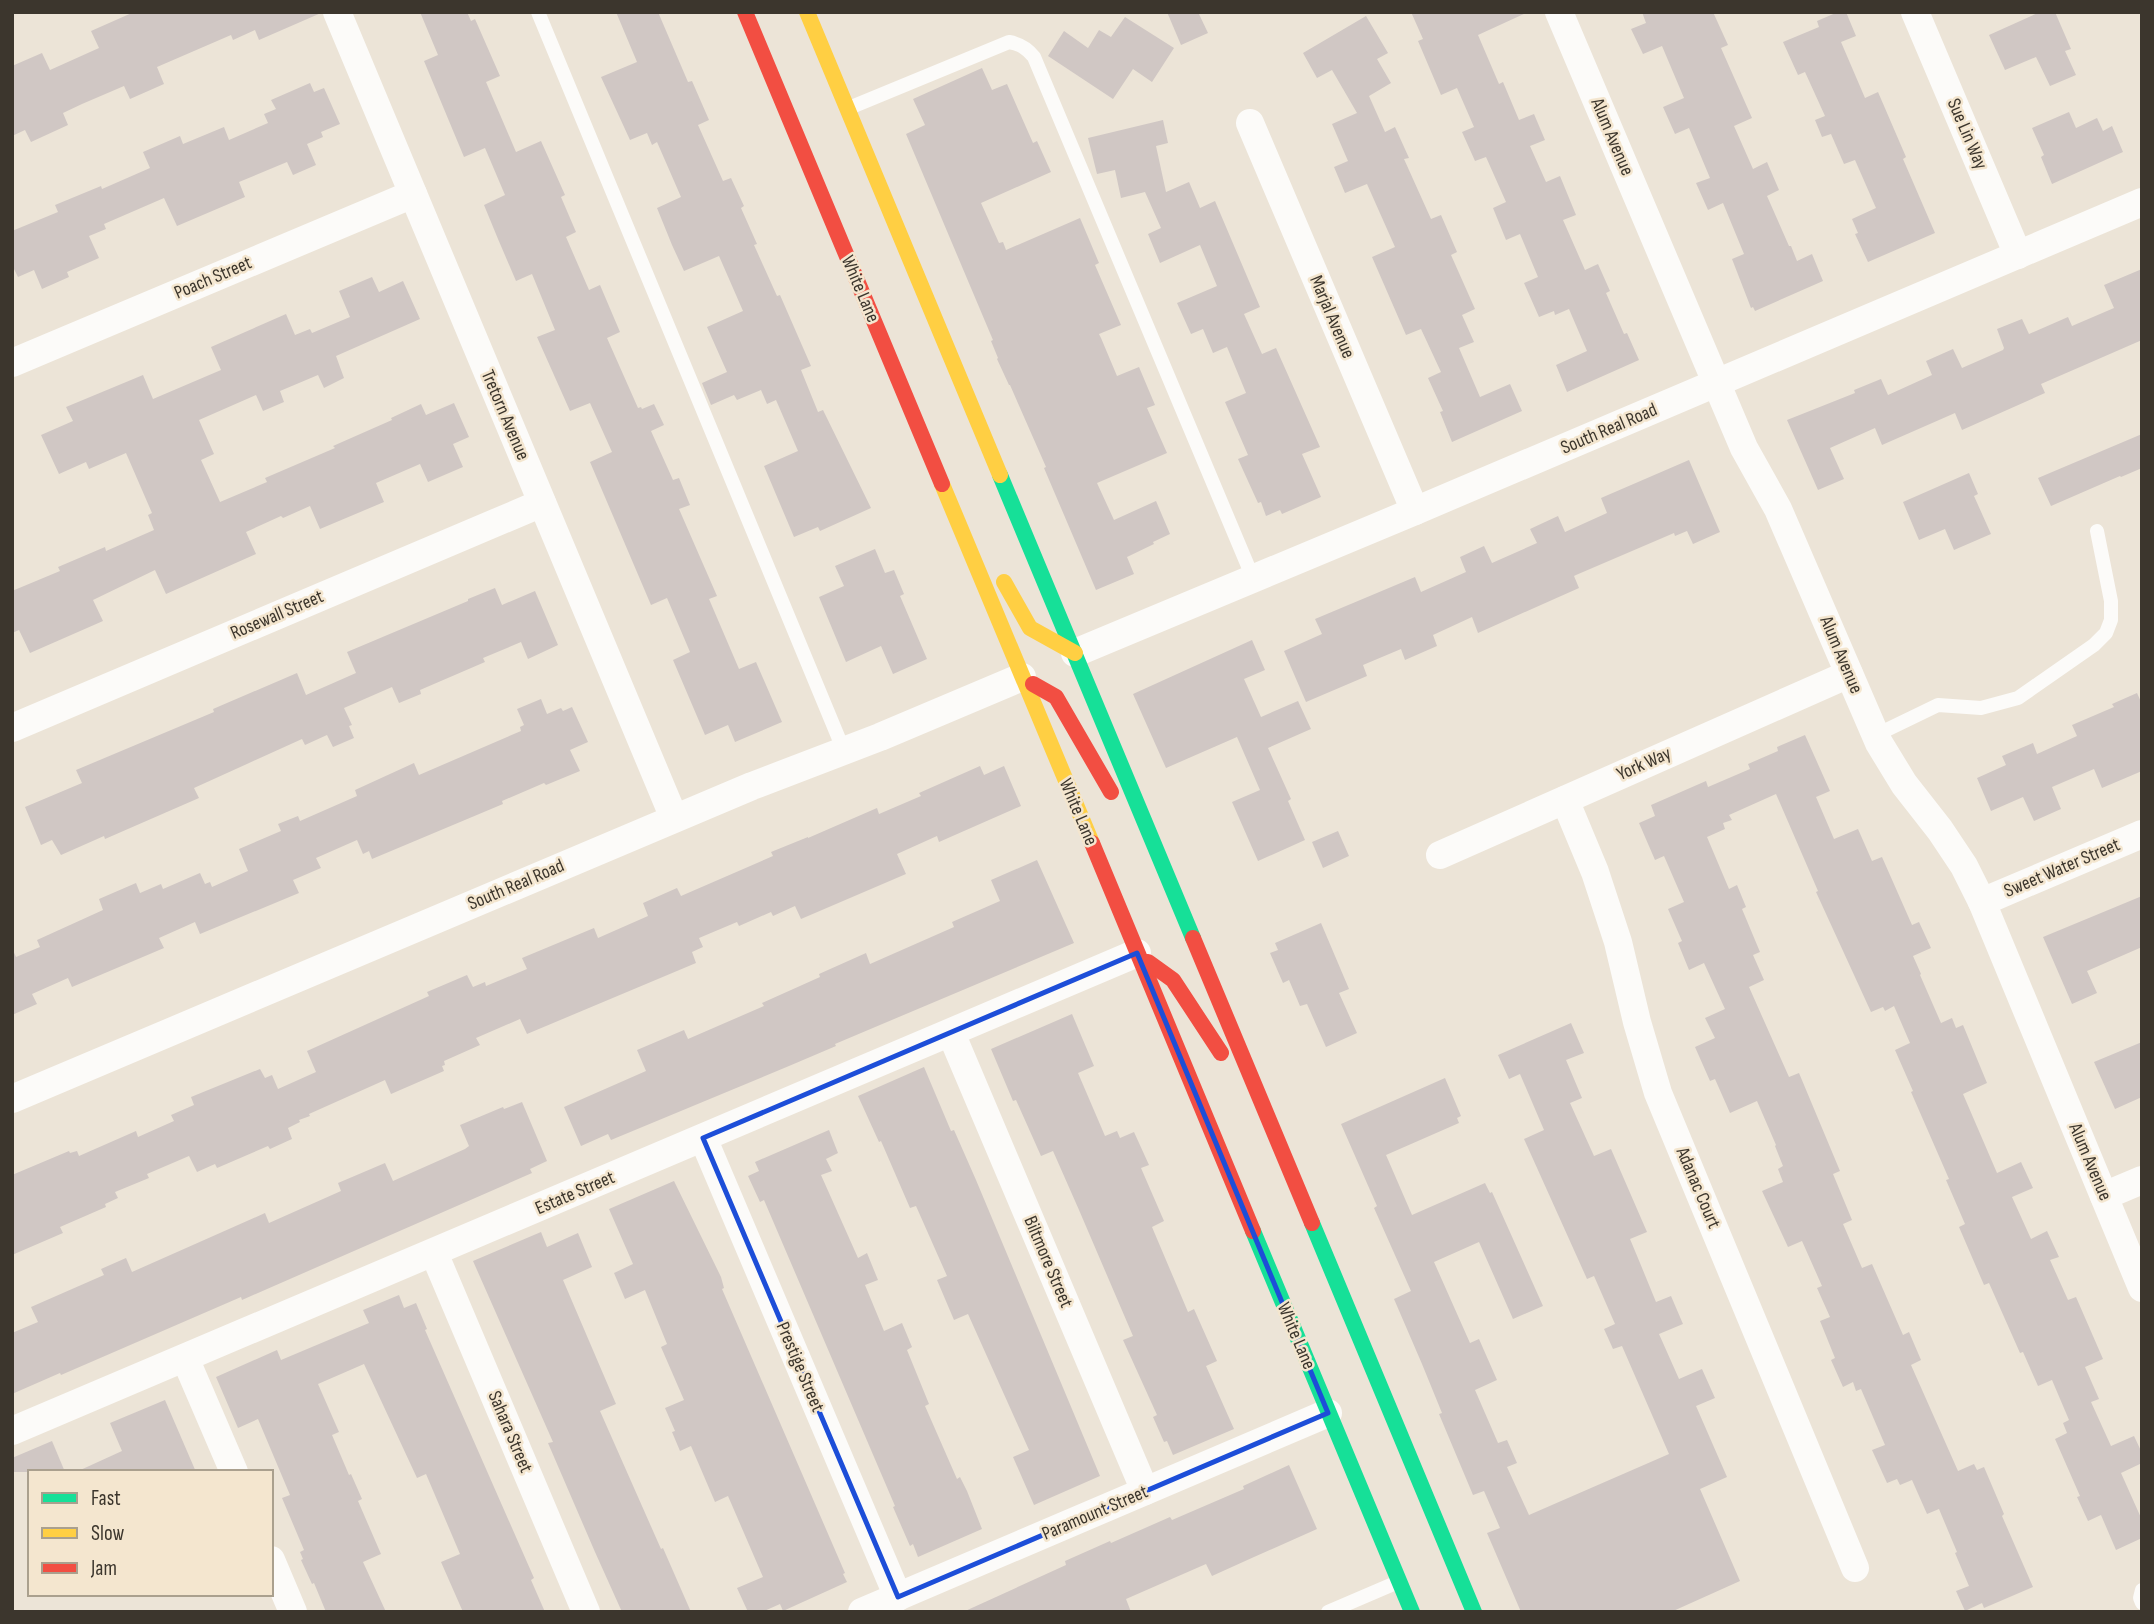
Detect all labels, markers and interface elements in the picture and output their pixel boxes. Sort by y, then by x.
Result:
street label: Alum Avenue [1585,94,1639,179]
street label: Sue Lin Way [1942,95,1992,174]
street label: Poach Street [171,251,255,305]
street label: White Lane [836,252,884,326]
street label: Marjal Avenue [1304,272,1360,362]
street label: Tretorn Avenue [476,366,534,464]
street label: South Real Road [1557,398,1661,460]
street label: Rosewall Street [227,585,327,645]
street label: Alum Avenue [1814,612,1868,697]
street label: York Way [1613,742,1675,786]
street label: White Lane [1054,775,1102,849]
street label: Sweet Water Street [2001,833,2124,903]
street label: South Real Road [464,854,568,916]
street label: Alum Avenue [2063,1119,2117,1204]
street label: Adanac Court [1670,1143,1725,1232]
street label: Estate Street [532,1166,618,1220]
street label: Biltmore Street [1018,1213,1078,1311]
street label: White Lane [1272,1299,1320,1373]
street label: Prestige Street [771,1319,829,1415]
street label: Sahara Street [483,1388,538,1476]
legend [28,1470,273,1596]
street label: Paramount Street [1039,1480,1152,1546]
text: Fast [91,1486,121,1511]
text: Slow [91,1521,125,1546]
text: Jam [90,1556,117,1581]

